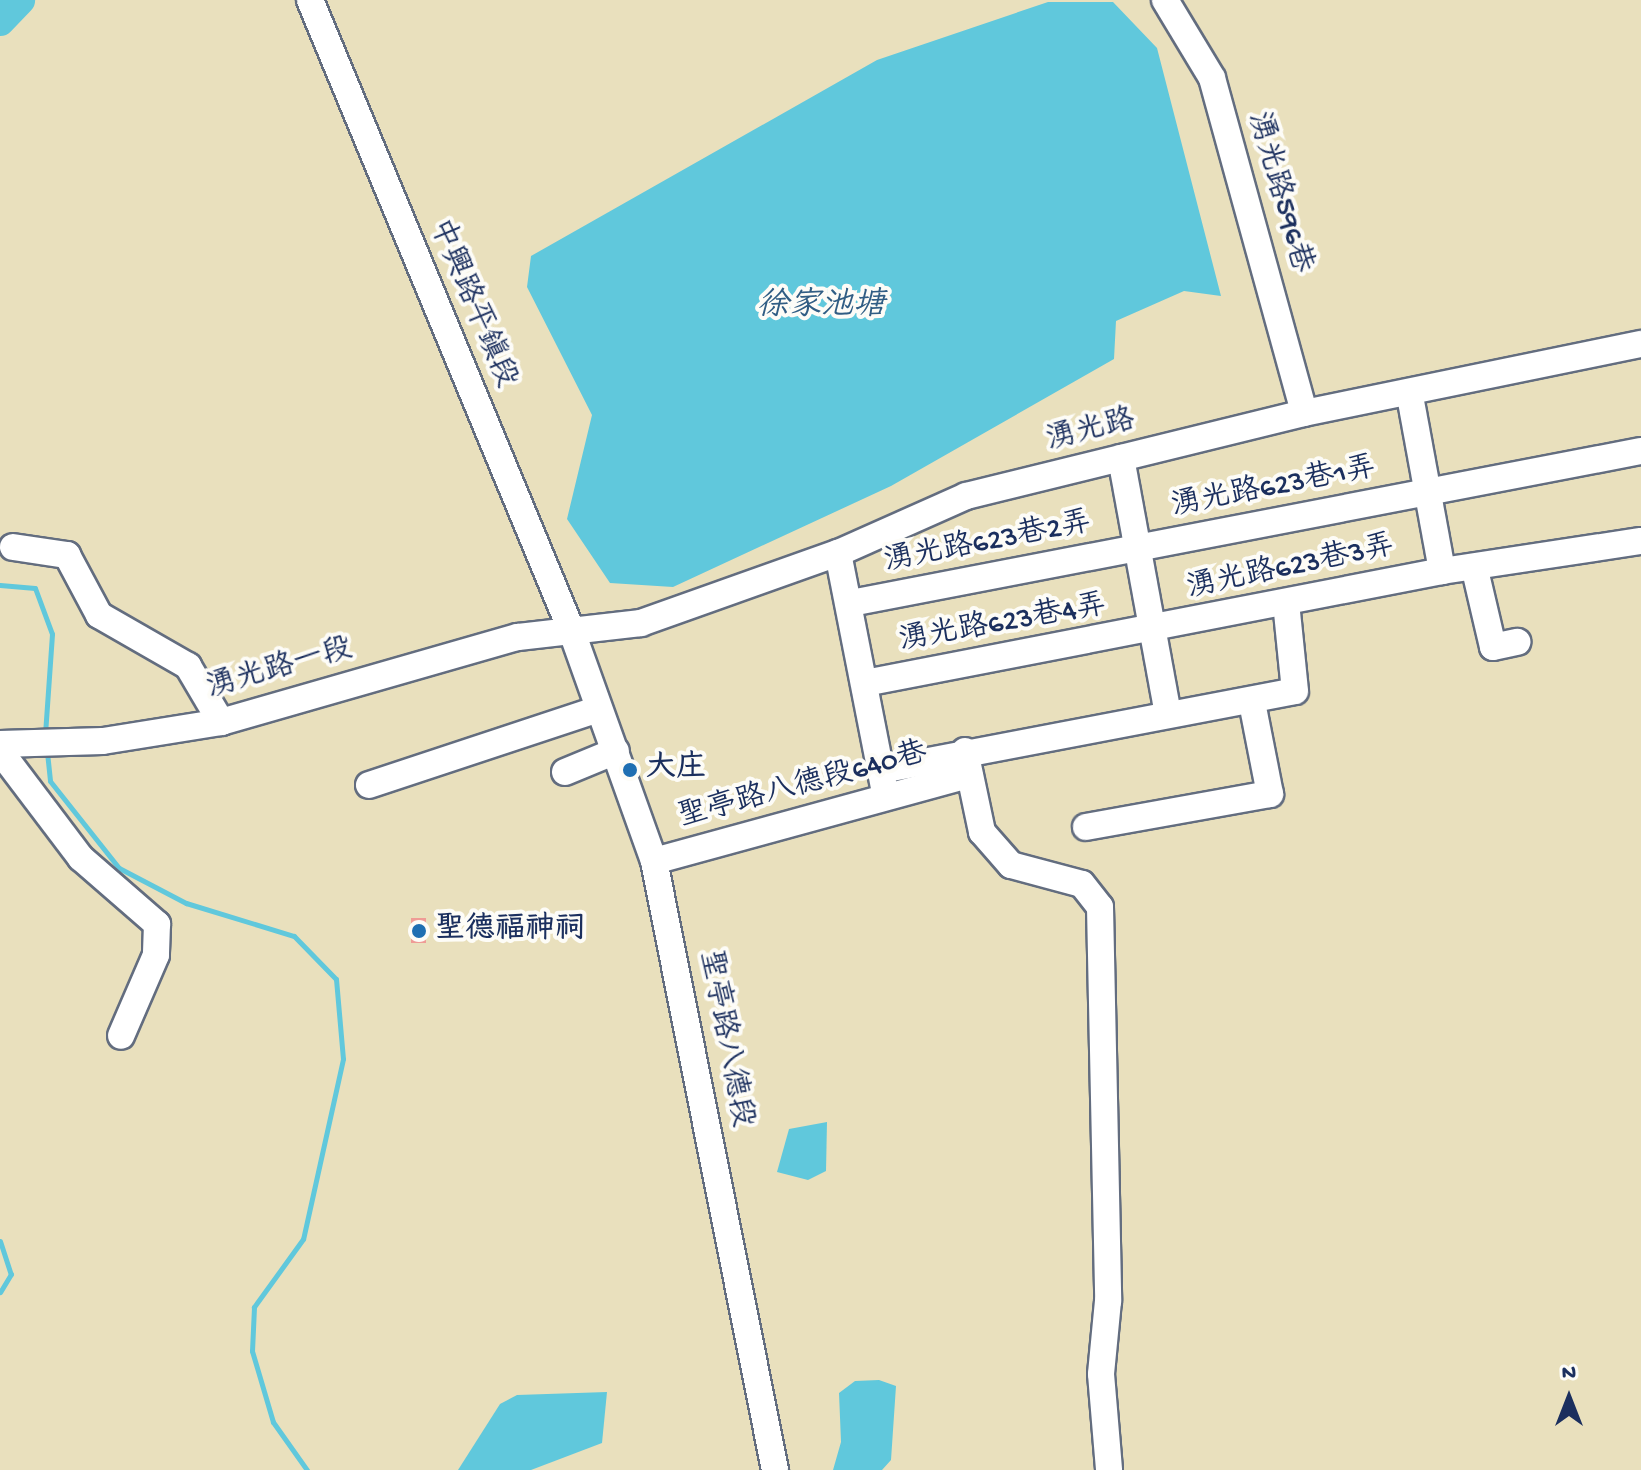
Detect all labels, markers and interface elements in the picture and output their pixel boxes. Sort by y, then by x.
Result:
street label: 湧光路596巷 [1238,108,1318,278]
street label: 中興路平鎮段 [419,214,523,394]
water label: 徐家池塘 [757,288,885,326]
street label: 湧光路 [1043,404,1139,460]
street label: 湧光路623巷1弄 [1169,452,1379,526]
street label: 湧光路623巷2弄 [881,506,1095,582]
street label: 湧光路623巷3弄 [1184,529,1398,609]
street label: 湧光路623巷4弄 [897,589,1109,661]
street label: 湧光路一段 [203,632,357,708]
street label: 聖亭路八德段640巷 [674,736,932,838]
place label: 大庄 [646,752,706,788]
marker: 大庄 [621,761,639,779]
place label: 聖德福神祠 [435,913,585,949]
marker: 聖德福神祠 [410,922,428,940]
street label: 聖亭路八德段 [689,947,759,1131]
north arrow [1529,1358,1609,1438]
text: N [1562,1361,1576,1387]

